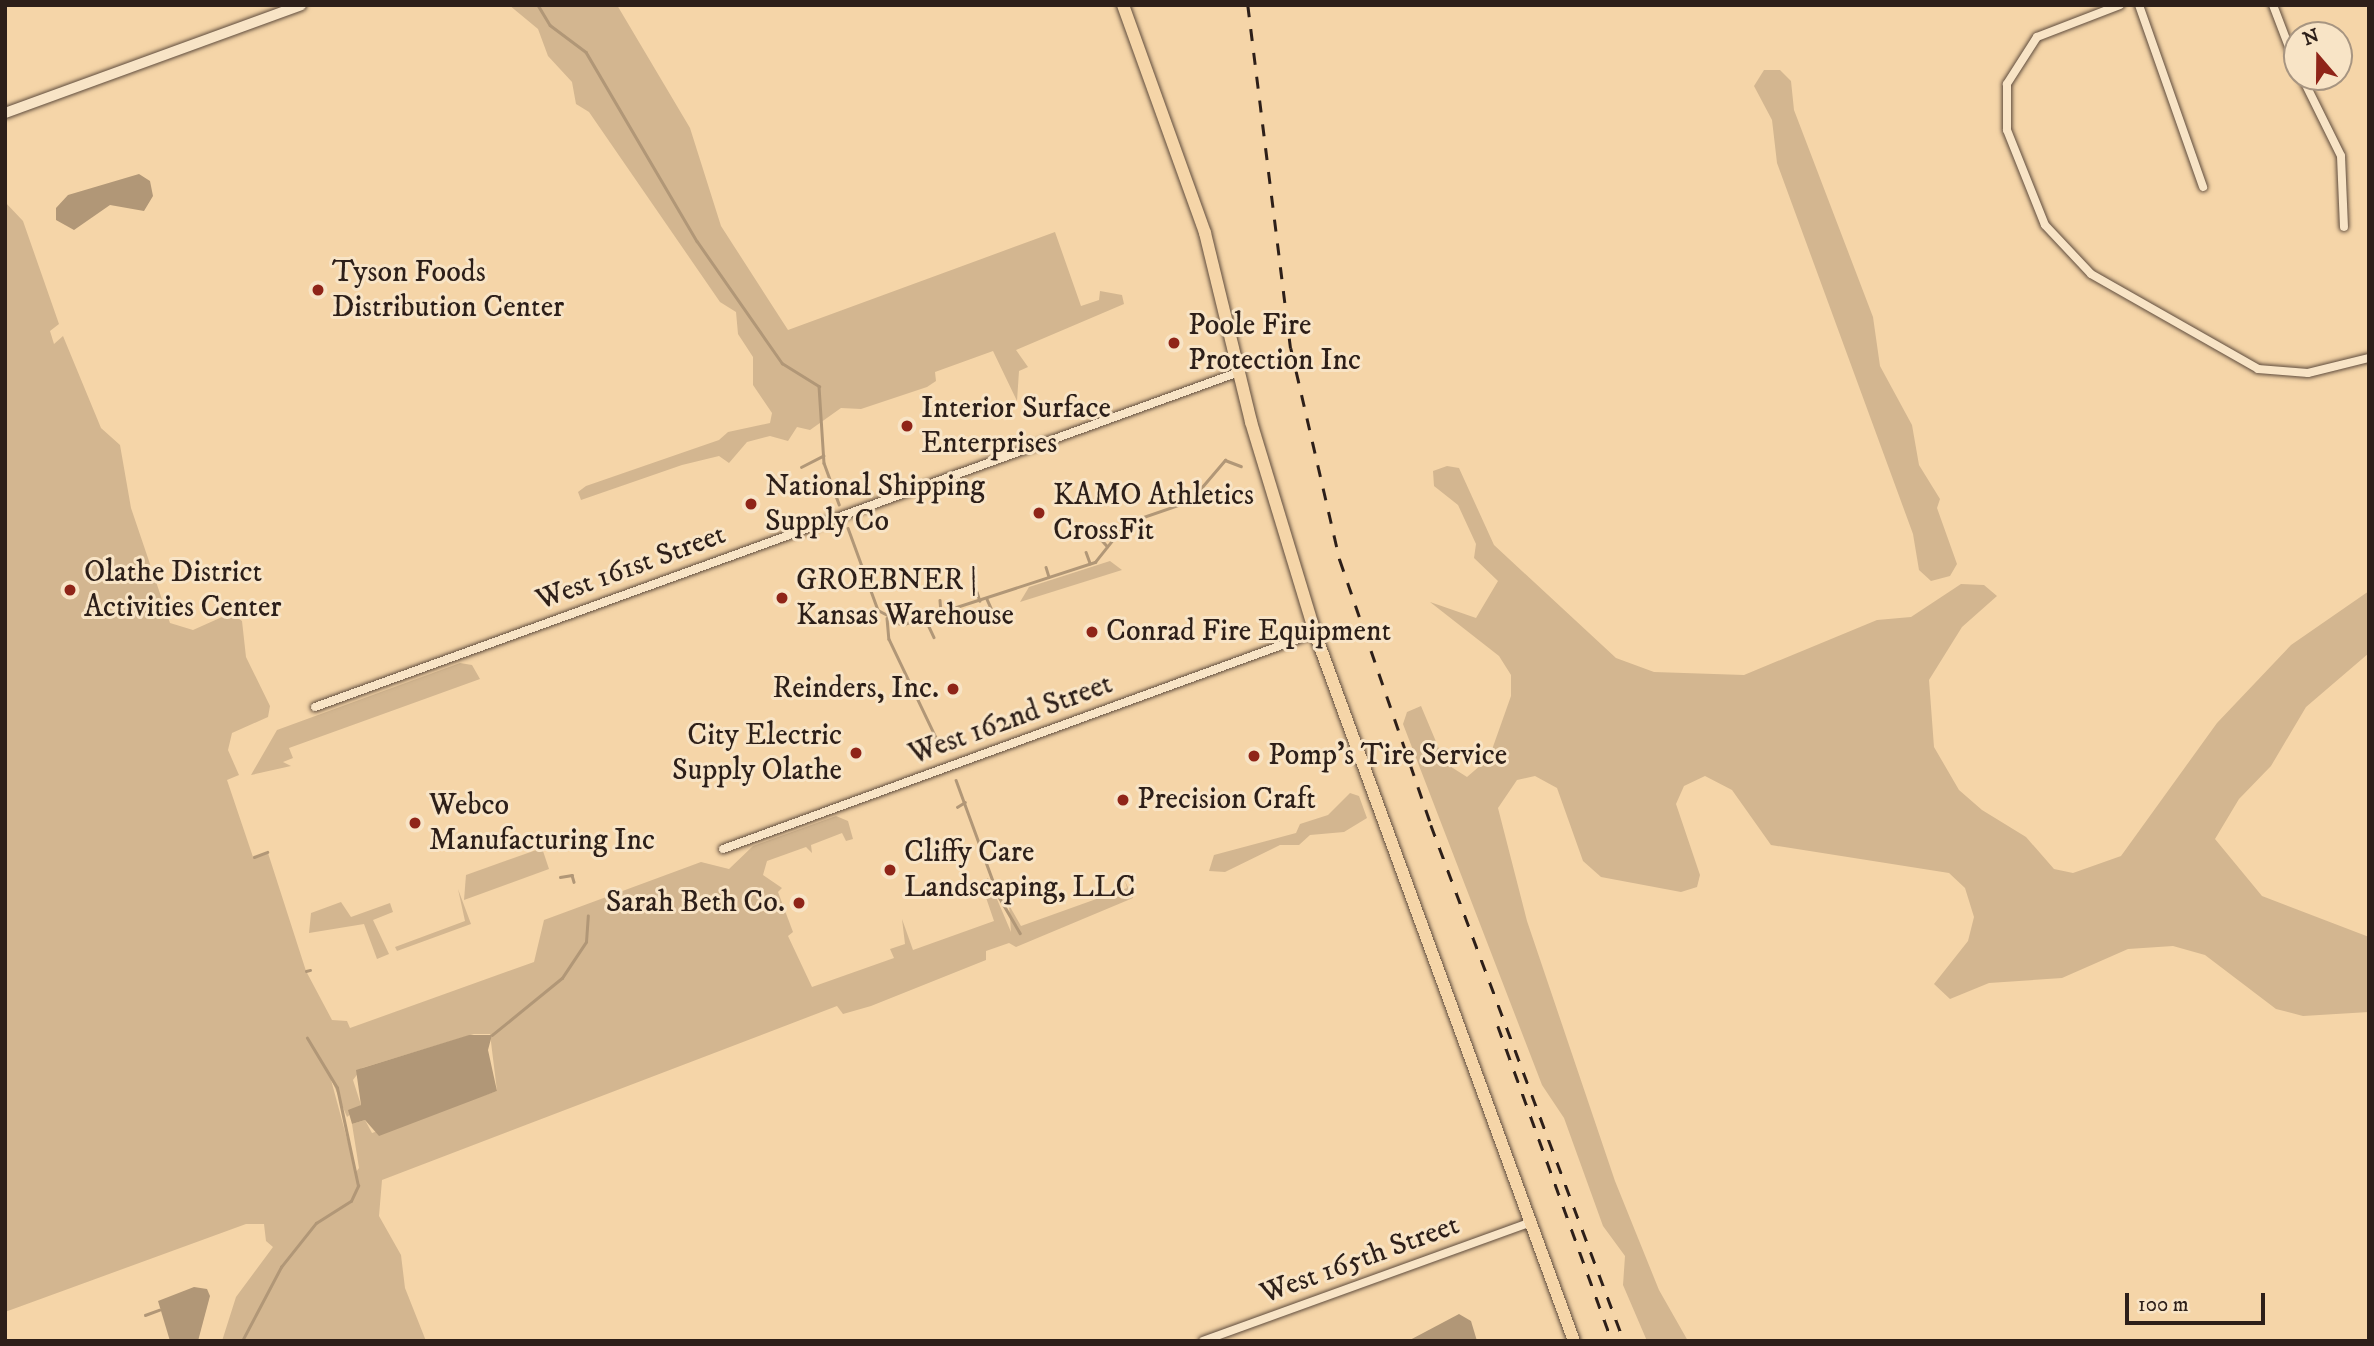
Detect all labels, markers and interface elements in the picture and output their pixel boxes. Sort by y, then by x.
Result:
north arrow [2283,21,2353,91]
text: N [2300,24,2323,51]
place label: Tyson Foods Distribution Center [332,255,564,326]
marker: Tyson Foods Distribution Center [310,282,326,298]
place label: Poole Fire Protection Inc [1188,308,1361,378]
marker: Poole Fire Protection Inc [1166,335,1182,351]
place label: Interior Surface Enterprises [921,391,1111,462]
marker: Interior Surface Enterprises [899,418,915,434]
place label: National Shipping Supply Co [765,469,985,540]
place label: KAMO Athletics CrossFit [1053,478,1254,548]
marker: National Shipping Supply Co [743,496,759,512]
marker: KAMO Athletics CrossFit [1031,505,1047,521]
street label: West 161st Street [531,517,731,619]
place label: Olathe District Activities Center [84,555,281,626]
place label: GROEBNER | Kansas Warehouse [796,563,1014,634]
marker: Olathe District Activities Center [62,582,78,598]
marker: GROEBNER | Kansas Warehouse [774,590,790,606]
place label: Conrad Fire Equipment [1106,614,1391,650]
marker: Conrad Fire Equipment [1084,624,1100,640]
street label: West 162nd Street [904,667,1118,773]
place label: Reinders, Inc. [772,671,939,707]
marker: Reinders, Inc. [945,681,961,697]
place label: City Electric Supply Olathe [672,718,842,788]
place label: Pomp's Tire Service [1268,738,1507,774]
marker: City Electric Supply Olathe [848,745,864,761]
marker: Pomp's Tire Service [1246,748,1262,764]
place label: Precision Craft [1137,782,1316,818]
place label: Webco Manufacturing Inc [429,788,655,858]
marker: Precision Craft [1115,792,1131,808]
marker: Webco Manufacturing Inc [407,815,423,831]
place label: Cliffy Care Landscaping, LLC [904,835,1135,906]
marker: Cliffy Care Landscaping, LLC [882,862,898,878]
place label: Sarah Beth Co. [606,885,785,921]
marker: Sarah Beth Co. [791,895,807,911]
street label: West 165th Street [1256,1207,1464,1313]
scale bar [2129,1280,2269,1324]
text: 100 m [2138,1292,2189,1318]

